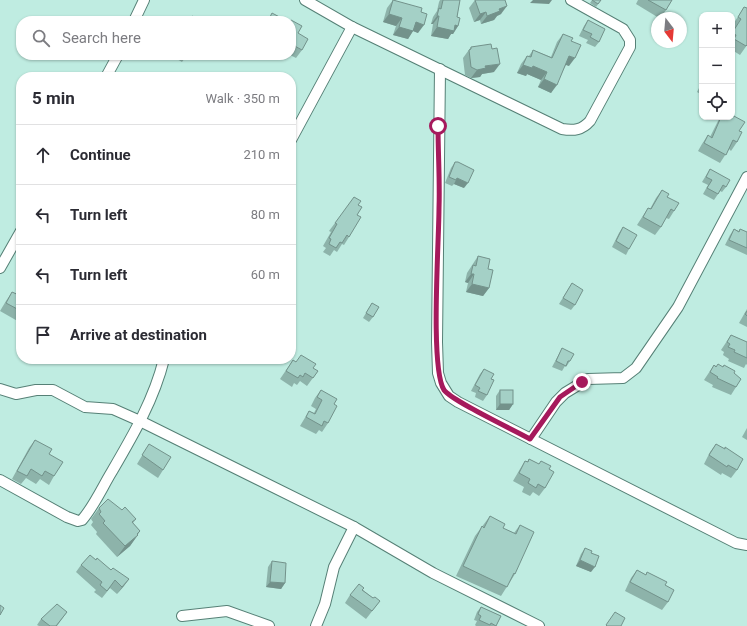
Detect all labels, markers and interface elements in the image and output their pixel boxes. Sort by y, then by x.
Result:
north arrow [651,12,687,48]
map controls [699,12,735,120]
button: + [699,12,735,48]
search box [16,16,296,60]
icon: search [30,27,52,49]
text: Search here [62,29,141,47]
button: − [699,48,735,84]
button: locate [699,84,735,120]
text: 5 min [32,88,75,108]
text: Walk · 350 m [205,91,280,106]
route start [429,117,447,135]
icon: ahead [32,144,54,166]
text: Continue [70,146,131,164]
text: 210 m [243,147,280,162]
icon: left [32,204,54,226]
text: Turn left [70,206,127,224]
text: 80 m [251,207,280,222]
icon: left [32,264,54,286]
text: Turn left [70,266,127,284]
text: 60 m [251,267,280,282]
icon: arrive [32,324,54,346]
text: Arrive at destination [70,326,207,344]
route end [573,373,591,391]

